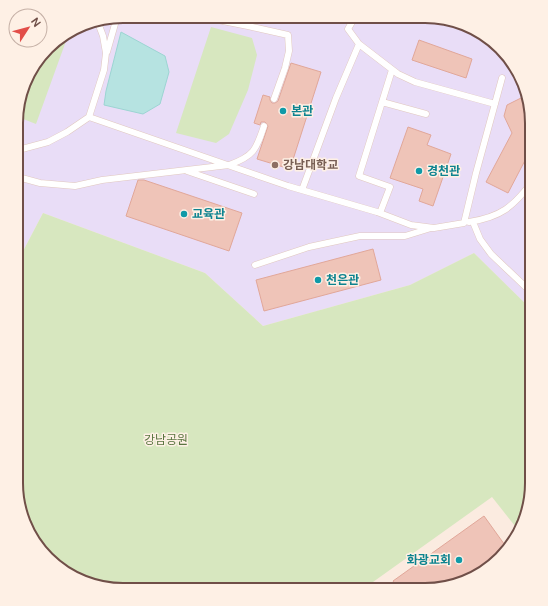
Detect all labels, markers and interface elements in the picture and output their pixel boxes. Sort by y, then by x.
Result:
north arrow [8,8,48,48]
text: N [28,15,44,29]
place label: 본관 [291,103,313,119]
marker: 본관 [278,106,288,116]
place label: 강남대학교 [283,157,338,173]
marker: 강남대학교 [270,160,280,170]
place label: 경천관 [427,163,460,179]
marker: 경천관 [414,166,424,176]
place label: 교육관 [192,206,225,222]
marker: 교육관 [179,209,189,219]
place label: 천은관 [326,272,359,288]
marker: 천은관 [313,275,323,285]
park label: 강남공원 [144,432,188,448]
place label: 화광교회 [407,552,451,568]
marker: 화광교회 [454,555,464,565]

